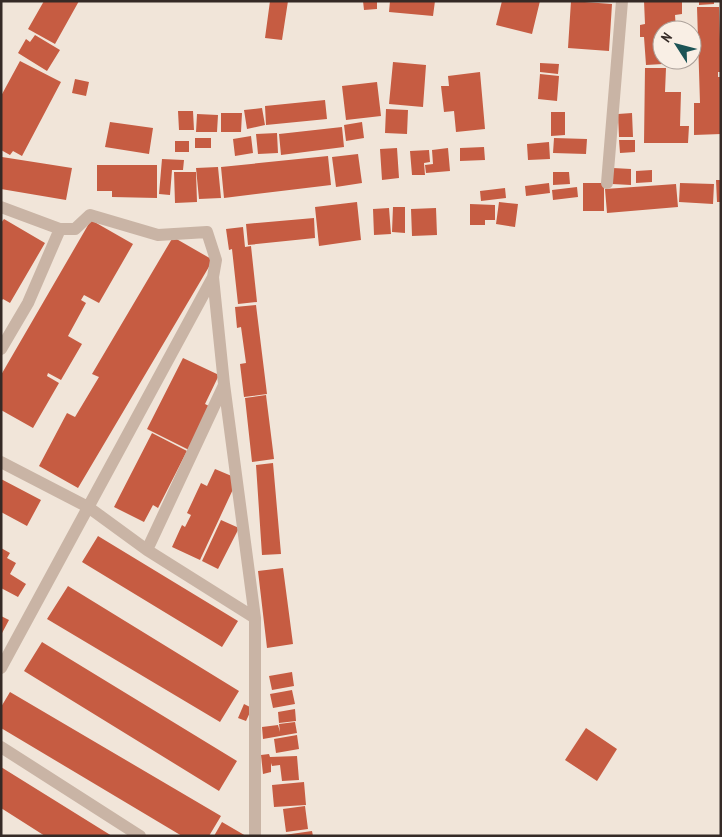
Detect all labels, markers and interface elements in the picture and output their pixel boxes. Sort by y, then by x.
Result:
north arrow [652,20,702,70]
text: N [657,29,676,46]

